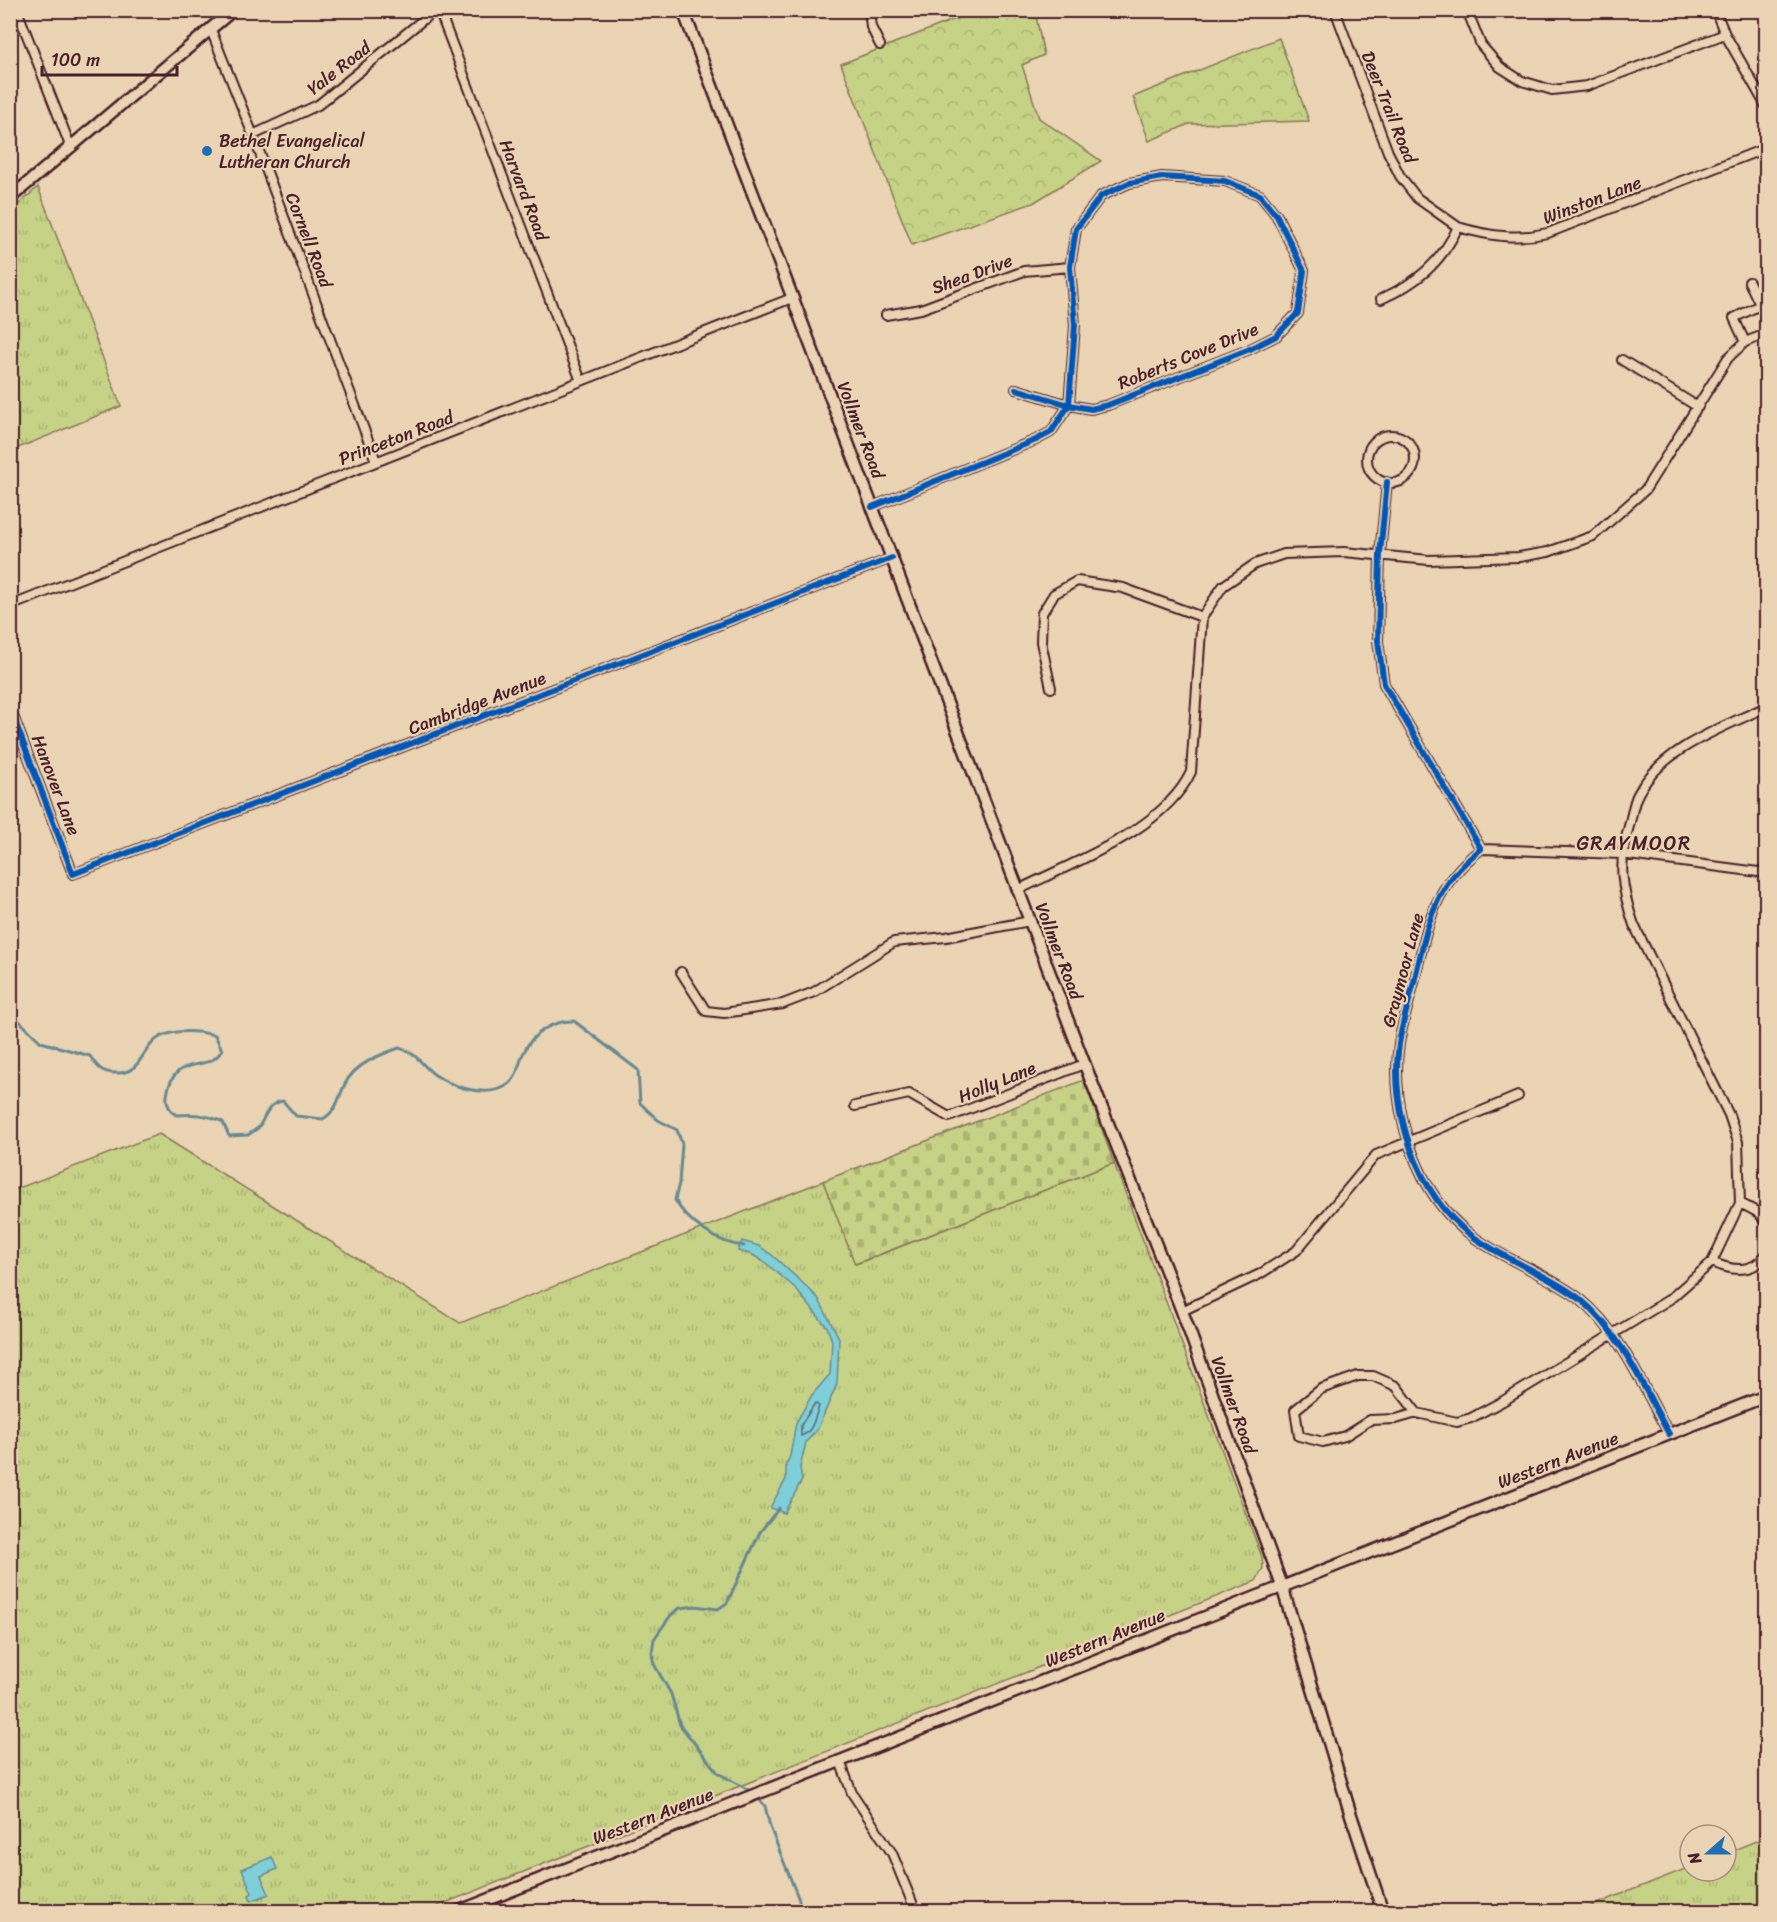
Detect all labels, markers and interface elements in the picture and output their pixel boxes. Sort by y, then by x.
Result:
street label: Yale Road [300,32,379,104]
scale bar [42,39,177,77]
text: 100 m [51,44,100,76]
street label: Deer Trail Road [1352,46,1427,169]
place label: Bethel Evangelical Lutheran Church [219,125,366,178]
street label: Harvard Road [490,135,559,247]
marker: Bethel Evangelical Lutheran Church [200,144,214,158]
street label: Winston Lane [1538,166,1646,234]
street label: Cornell Road [276,188,342,294]
street label: Shea Drive [927,245,1017,303]
street label: Roberts Cove Drive [1113,313,1264,399]
street label: Vollmer Road [828,377,895,485]
street label: Princeton Road [334,401,460,475]
street label: Cambridge Avenue [403,662,551,744]
street label: Hanover Lane [22,730,90,840]
district label: GRAYMOOR [1576,826,1692,861]
street label: Vollmer Road [1026,898,1093,1006]
street label: Graymoor Lane [1372,909,1434,1031]
street label: Holly Lane [953,1052,1041,1112]
street label: Vollmer Road [1202,1352,1267,1460]
street label: Western Avenue [1493,1422,1623,1498]
street label: Western Avenue [1040,1599,1170,1677]
street label: Western Avenue [588,1778,718,1854]
north arrow [1678,1823,1738,1883]
text: N [1679,1847,1710,1870]

